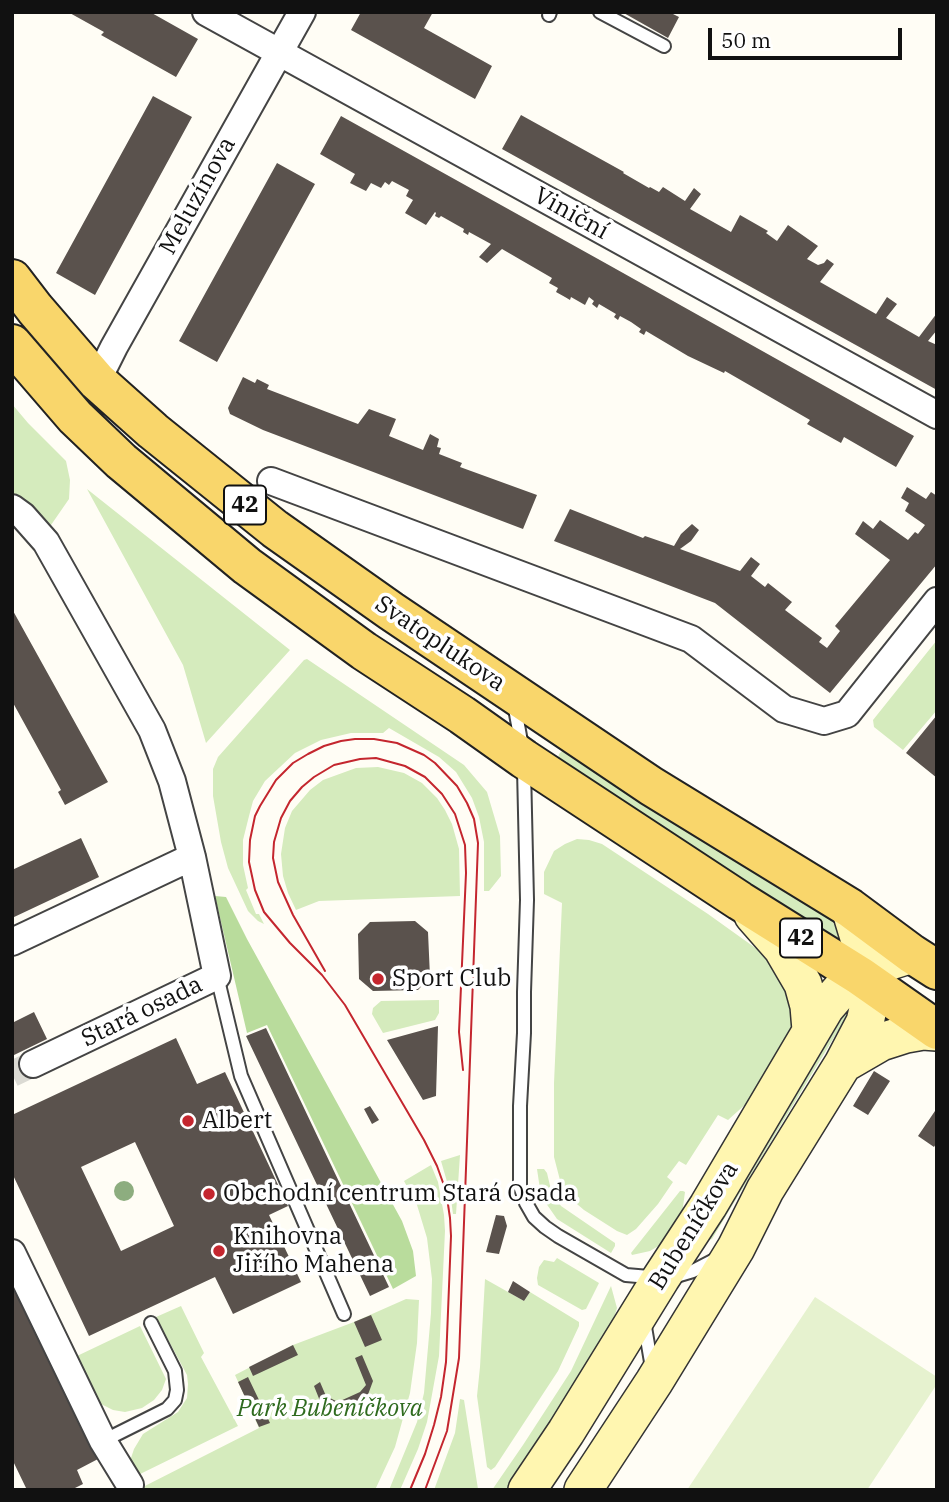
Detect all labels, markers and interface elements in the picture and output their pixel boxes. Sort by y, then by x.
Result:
scale bar [711,14,905,58]
text: 50 m [721,26,771,54]
street label: Meluzínova [154,132,242,260]
street label: Viniční [529,182,613,246]
road number: 42 [224,485,266,524]
street label: Svatoplukova [369,590,511,698]
road number: 42 [780,918,822,958]
place label: Sport Club [392,965,511,993]
street label: Stará osada [77,970,207,1054]
marker: Sport Club [370,971,386,987]
place label: Albert [202,1107,272,1135]
marker: Albert [180,1113,196,1129]
street label: Bubeníčkova [643,1156,745,1296]
place label: Obchodní centrum Stará Osada [223,1180,577,1208]
marker: Obchodní centrum Stará Osada [201,1186,217,1202]
place label: Knihovna Jiřího Mahena [233,1223,394,1279]
marker: Knihovna Jiřího Mahena [211,1243,227,1259]
park label: Park Bubeníčkova [237,1395,423,1423]

